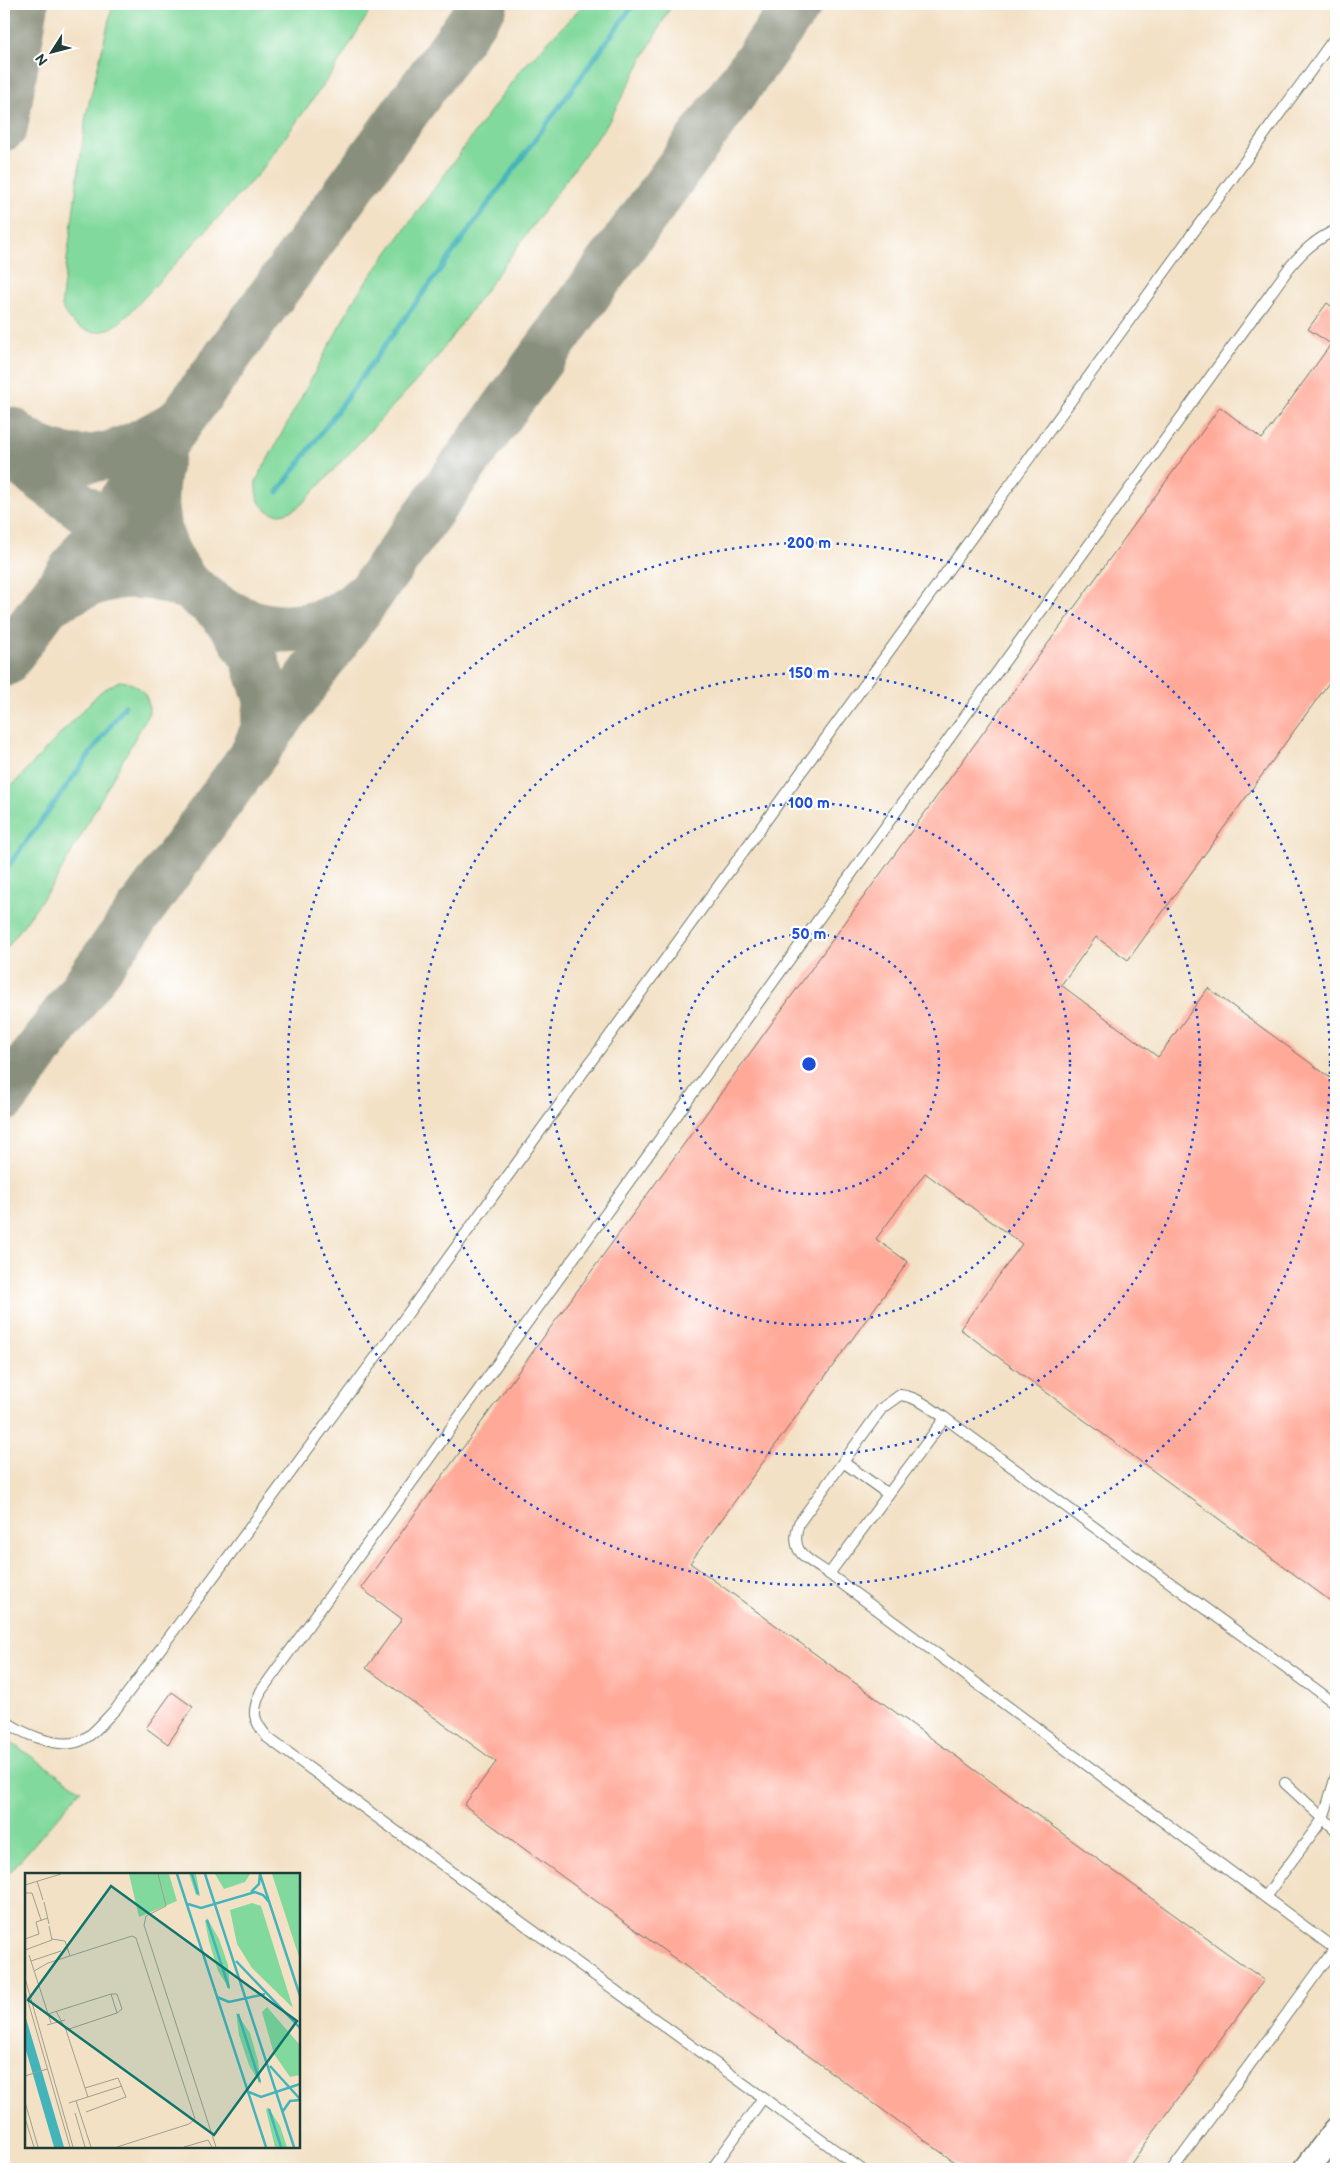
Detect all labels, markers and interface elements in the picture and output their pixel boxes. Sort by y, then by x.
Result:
north arrow [28,28,78,78]
text: N [32,50,52,69]
text: 200 m [787,534,831,553]
text: 150 m [788,664,830,683]
text: 100 m [788,794,830,813]
text: 50 m [792,925,827,944]
centre of rings [800,1055,818,1073]
inset map [25,1873,300,2148]

